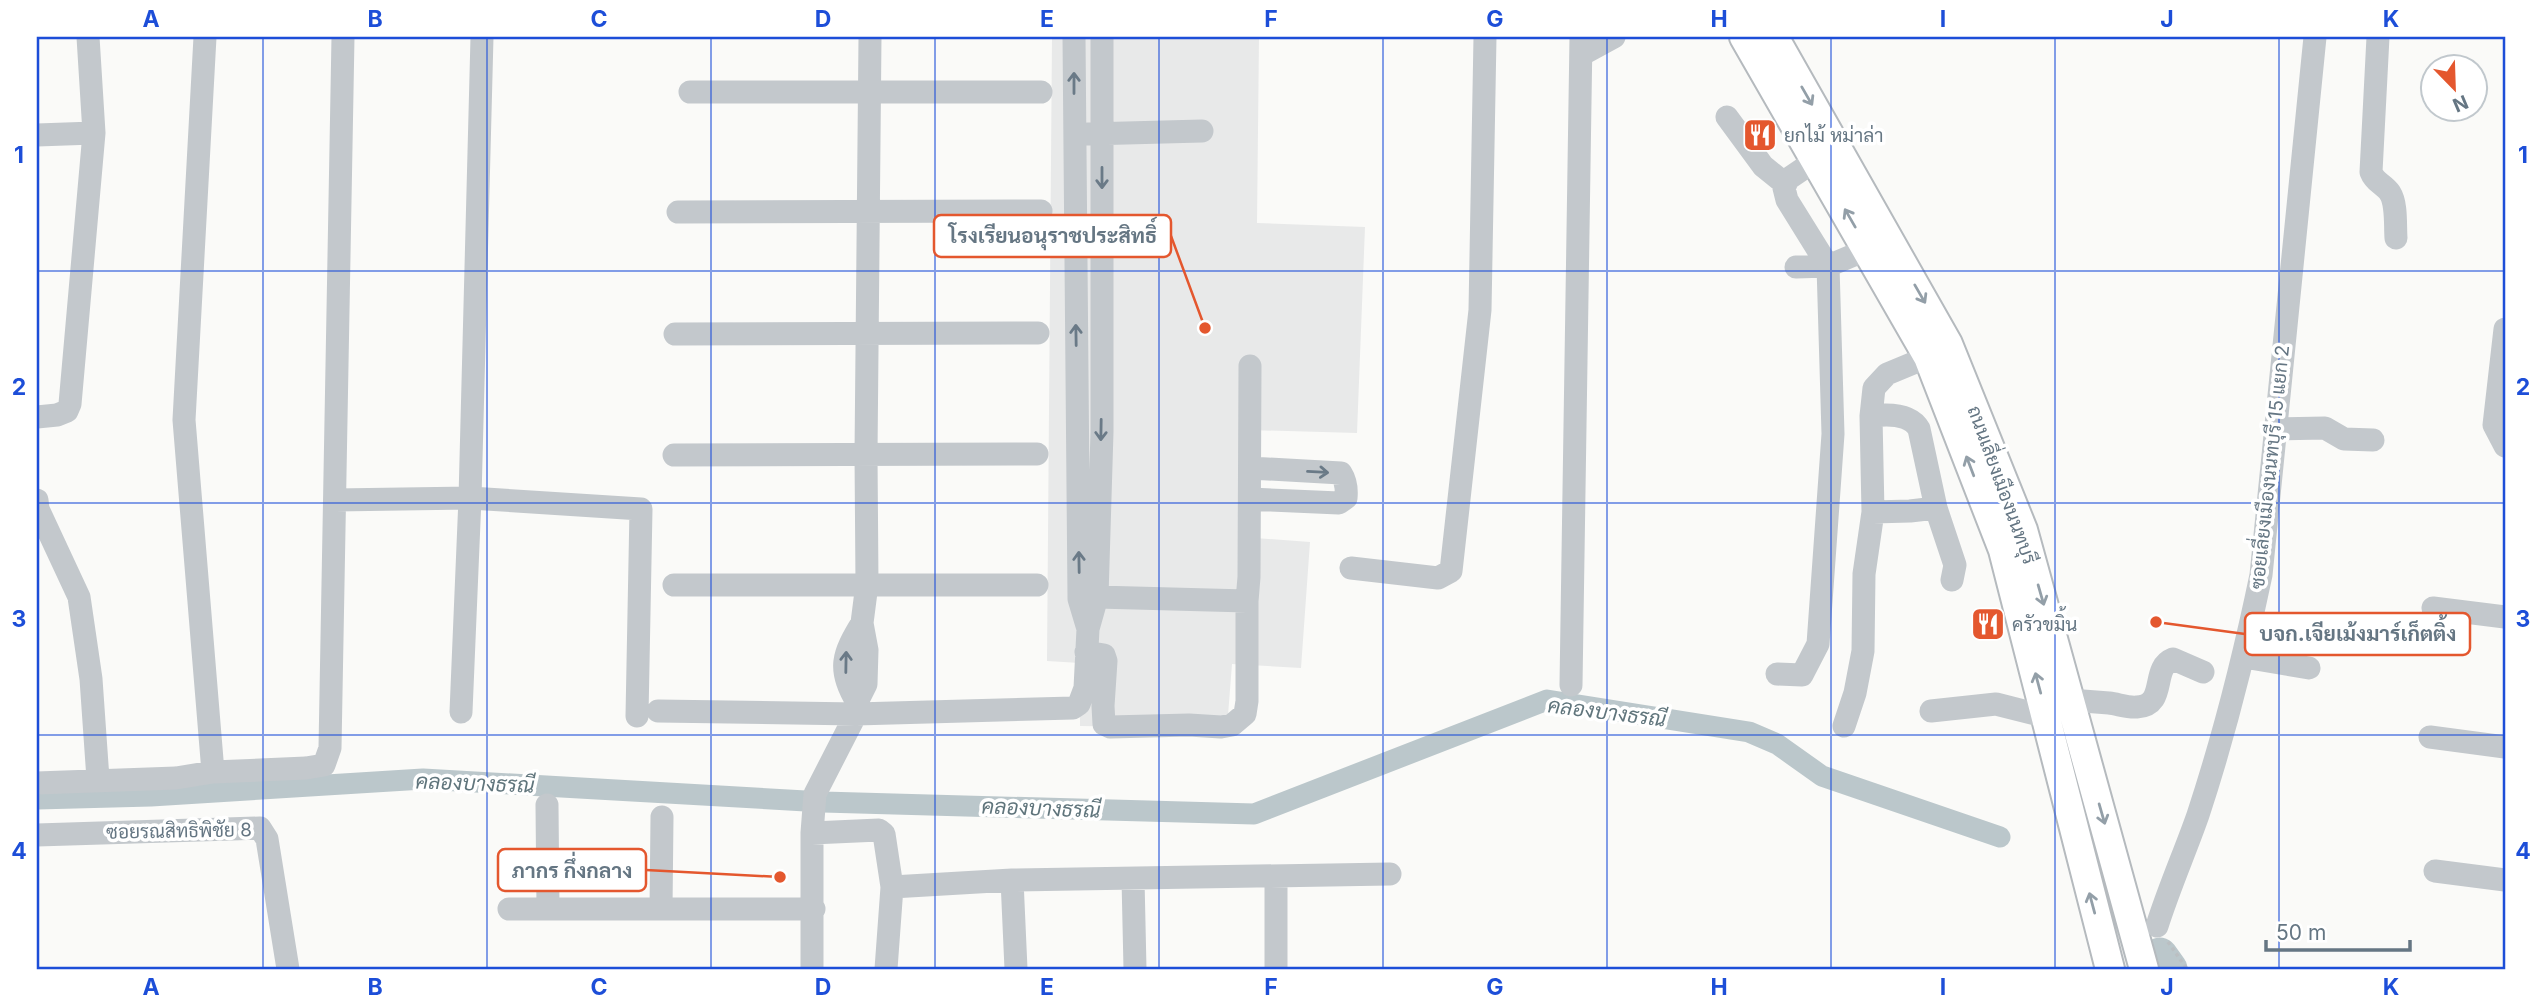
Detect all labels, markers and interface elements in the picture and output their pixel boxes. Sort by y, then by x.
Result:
text: A [142,5,160,33]
text: B [367,5,383,33]
text: C [590,5,608,33]
text: D [815,5,831,33]
text: E [1040,5,1054,33]
text: F [1264,5,1278,33]
text: G [1486,5,1504,33]
text: H [1710,5,1728,33]
text: I [1940,5,1946,33]
text: J [2160,5,2174,33]
text: K [2383,5,2399,33]
north arrow [2420,52,2490,122]
one-way arrow [1067,72,1081,95]
one-way arrow [1801,86,1815,106]
text: N [2449,90,2472,117]
restaurant icon: ยกไม้ หม่าล่า [1741,116,1779,154]
place label: ยกไม้ หม่าล่า [1784,123,1883,147]
text: 1 [14,141,24,169]
text: 1 [2518,141,2528,169]
one-way arrow [1095,167,1109,190]
one-way arrow [1842,208,1856,228]
callout: โรงเรียนอนุราชประสิทธิ์ [934,215,1171,257]
text: โรงเรียนอนุราชประสิทธิ์ [947,216,1158,251]
one-way arrow [1913,283,1927,303]
one-way arrow [1069,324,1083,347]
street label: ซอยเลี่ยงเมืองนนทบุรี 15 แยก 2 [2240,343,2295,590]
text: 2 [12,373,26,401]
text: 2 [2516,373,2530,401]
street label: ถนนเลี่ยงเมืองนนทบุรี [1962,400,2047,568]
one-way arrow [1095,419,1108,442]
one-way arrow [1963,455,1976,477]
one-way arrow [1306,466,1328,479]
one-way arrow [1072,551,1086,574]
one-way arrow [2035,584,2048,606]
text: 3 [12,605,26,633]
restaurant icon: ครัวขมิ้น [1969,605,2007,643]
text: 3 [2516,605,2530,633]
place label: ครัวขมิ้น [2012,606,2077,636]
callout: บจก.เจียเม้งมาร์เก็ตติ้ง [2245,613,2470,655]
text: บจก.เจียเม้งมาร์เก็ตติ้ง [2260,614,2456,646]
one-way arrow [839,651,852,674]
one-way arrow [2031,672,2044,694]
water label: คลองบางธรณี [1546,692,1670,732]
water label: คลองบางธรณี [415,768,537,798]
water label: คลองบางธรณี [981,793,1103,823]
one-way arrow [2096,802,2109,825]
street label: ซอยรณสิทธิพิชัย 8 [106,818,252,844]
text: 4 [11,837,27,865]
text: 4 [2515,837,2531,865]
callout: ภากร กึ่งกลาง [498,849,646,891]
text: ภากร กึ่งกลาง [512,851,632,883]
one-way arrow [2085,893,2098,915]
scale bar [2266,908,2409,952]
text: 50 m [2276,920,2326,945]
text: A [142,973,160,1001]
text: B [367,973,383,1001]
text: C [590,973,608,1001]
text: D [815,973,831,1001]
text: E [1040,973,1054,1001]
text: F [1264,973,1278,1001]
text: G [1486,973,1504,1001]
text: H [1710,973,1728,1001]
text: I [1940,973,1946,1001]
text: J [2160,973,2174,1001]
text: K [2383,973,2399,1001]

